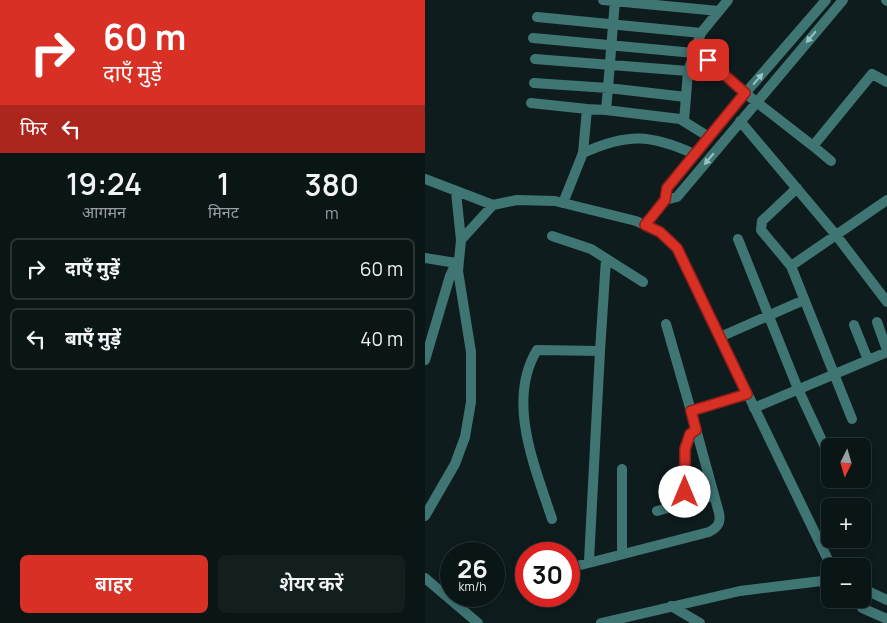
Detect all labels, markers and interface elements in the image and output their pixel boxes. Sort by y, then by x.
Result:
text: 60 m [103,13,186,61]
icon: right [20,20,85,85]
one-way arrow [806,30,817,43]
pin [687,39,729,81]
icon: arrive [694,46,722,74]
text: दाएँ मुड़ें [103,58,162,88]
one-way arrow [752,73,763,86]
text: फिर [20,115,47,141]
icon: left [57,115,85,143]
one-way arrow [703,152,715,164]
text: 19:24 [66,163,142,204]
text: 1 [217,163,230,204]
text: 380 [305,164,359,205]
text: आगमन [82,201,126,223]
text: मिनट [208,201,239,223]
text: m [325,202,339,224]
icon: right [22,255,50,283]
text: दाएँ मुड़ें [65,255,120,281]
text: 60 m [360,256,403,282]
icon: left [22,325,50,353]
text: बाएँ मुड़ें [65,325,121,351]
text: 40 m [360,326,403,352]
north arrow [821,438,871,488]
map controls [821,438,871,608]
position arrow [658,465,710,517]
button: + [821,498,871,548]
speed limit sign: 30 [515,542,580,607]
text: 26 [457,551,488,586]
button: बाहर [20,555,208,613]
button: शेयर करें [218,555,405,613]
button: − [821,558,871,608]
text: km/h [459,578,486,595]

